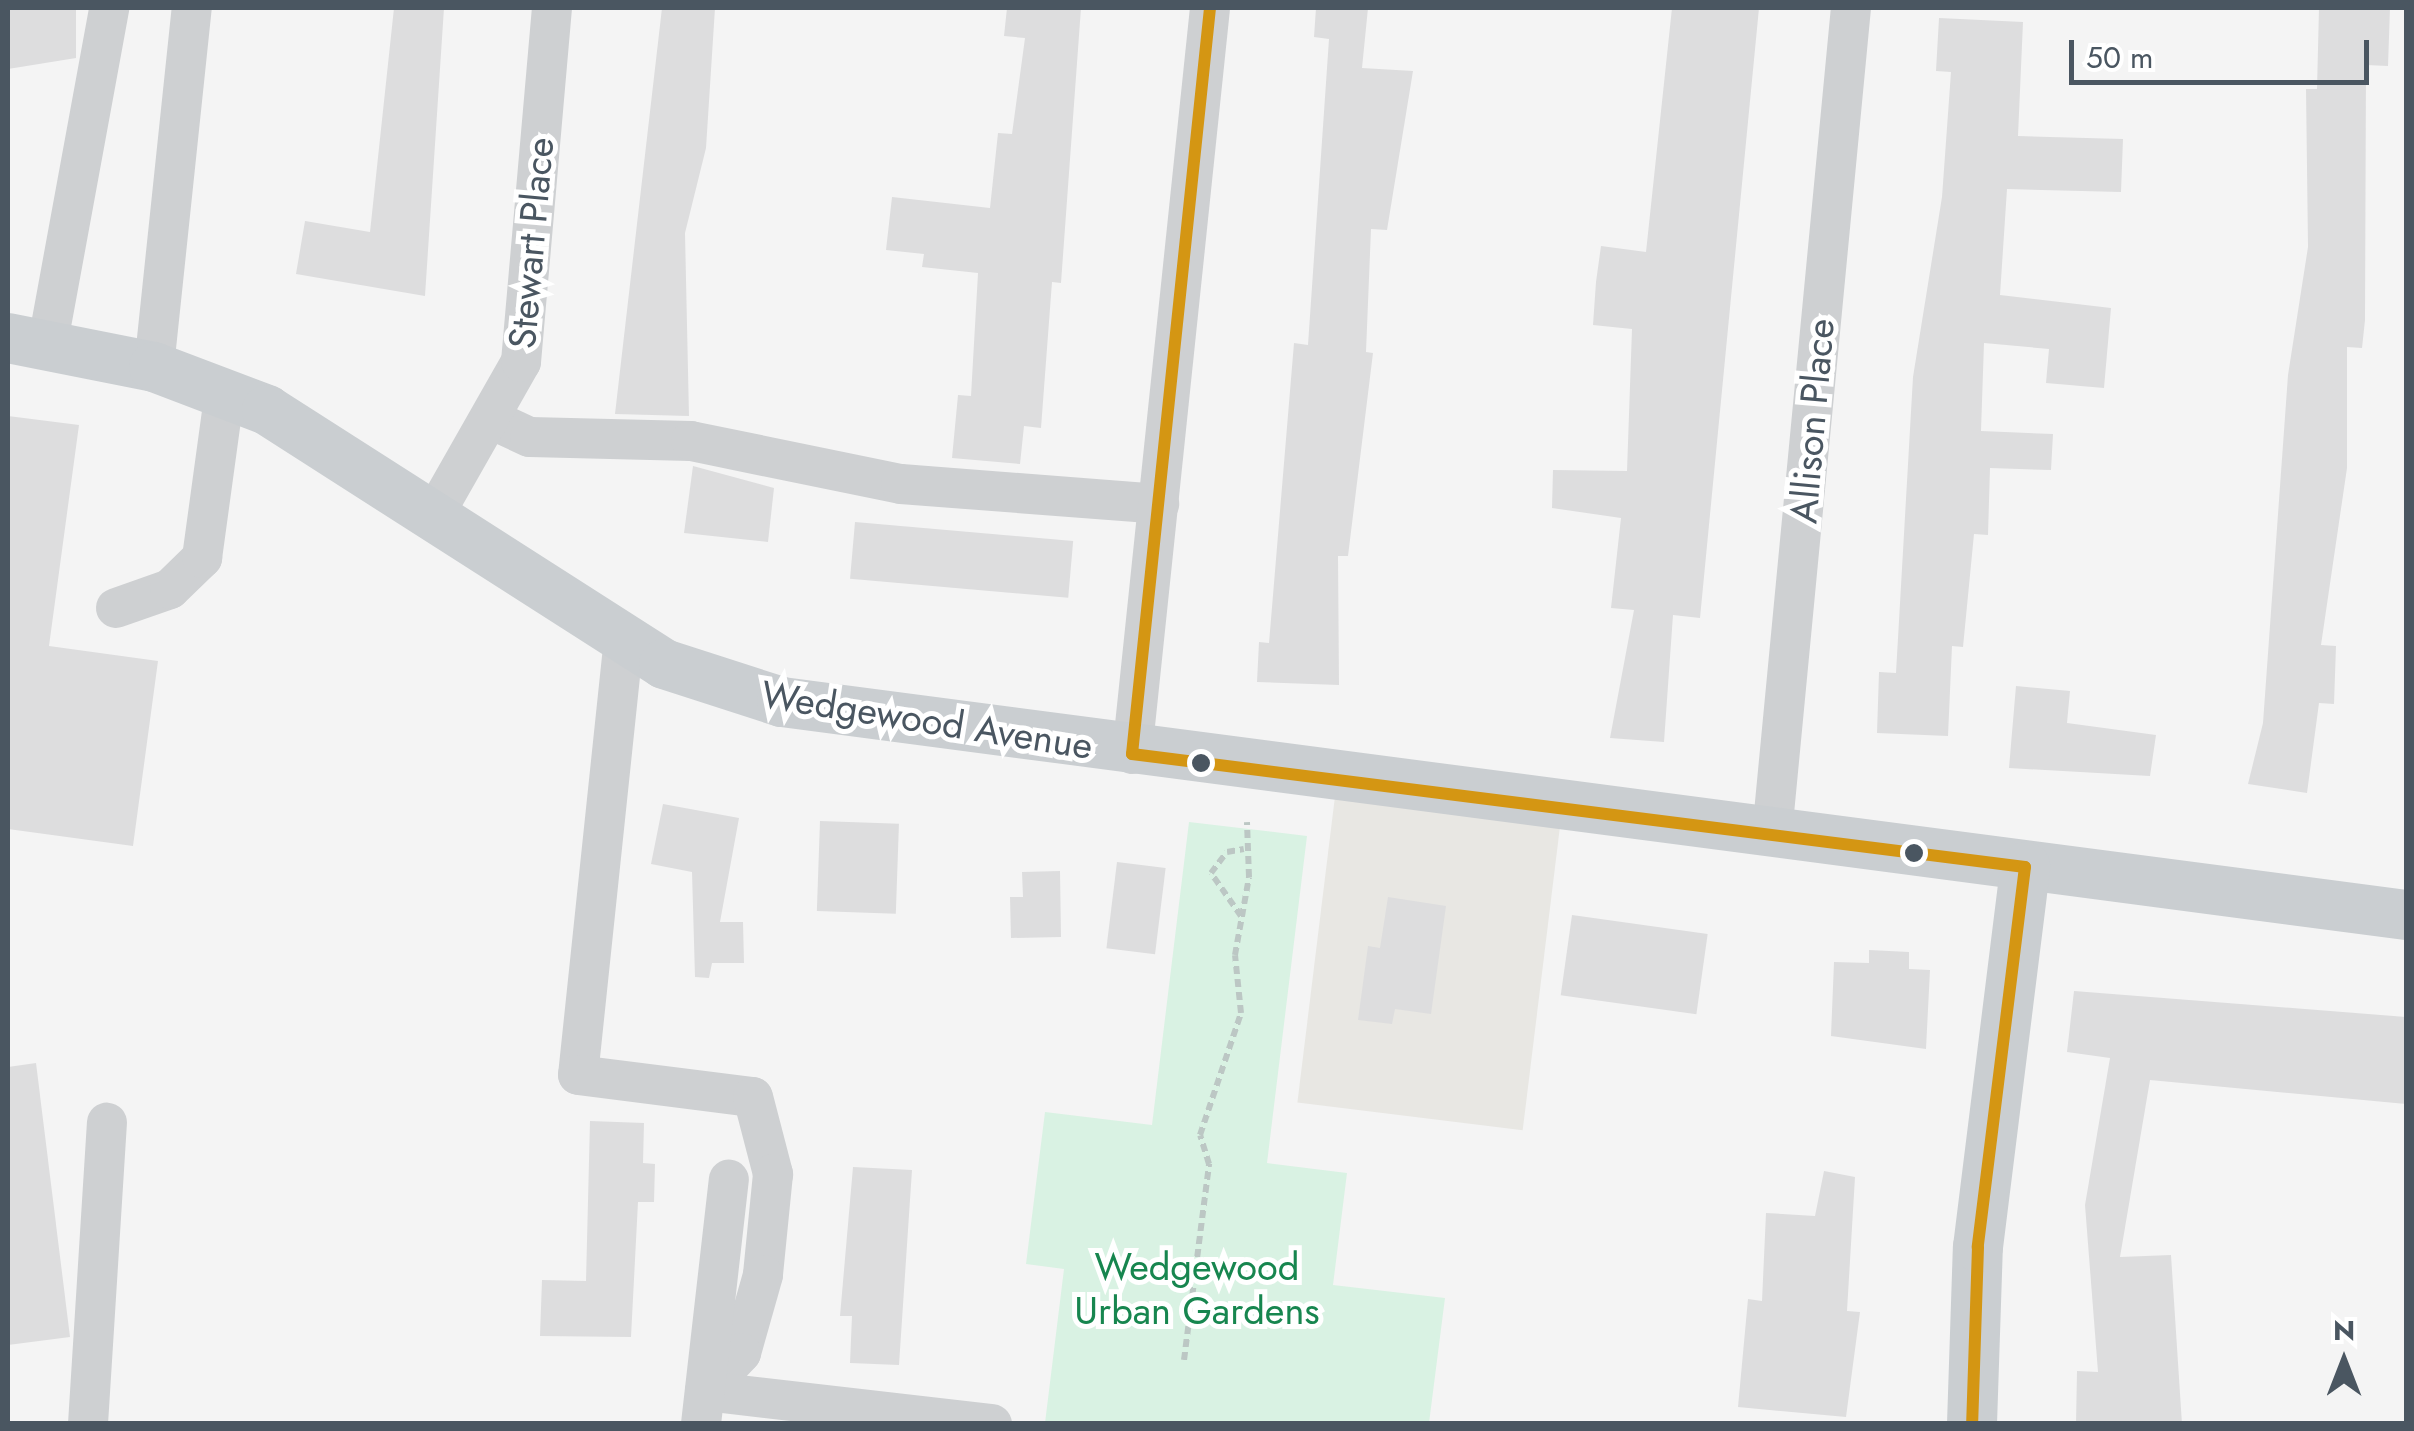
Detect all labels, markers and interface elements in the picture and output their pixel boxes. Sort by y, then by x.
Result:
scale bar [2074,20,2374,82]
text: 50 m [2086,36,2153,79]
street label: Stewart Place [499,135,563,351]
street label: Allison Place [1780,317,1844,525]
street label: Wedgewood Avenue [758,671,1096,769]
unlabelled marker [1191,753,1211,773]
unlabelled marker [1904,843,1924,863]
park label: Wedgewood Urban Gardens [1074,1244,1320,1334]
text: N [2333,1310,2355,1351]
north arrow [2294,1311,2394,1411]

